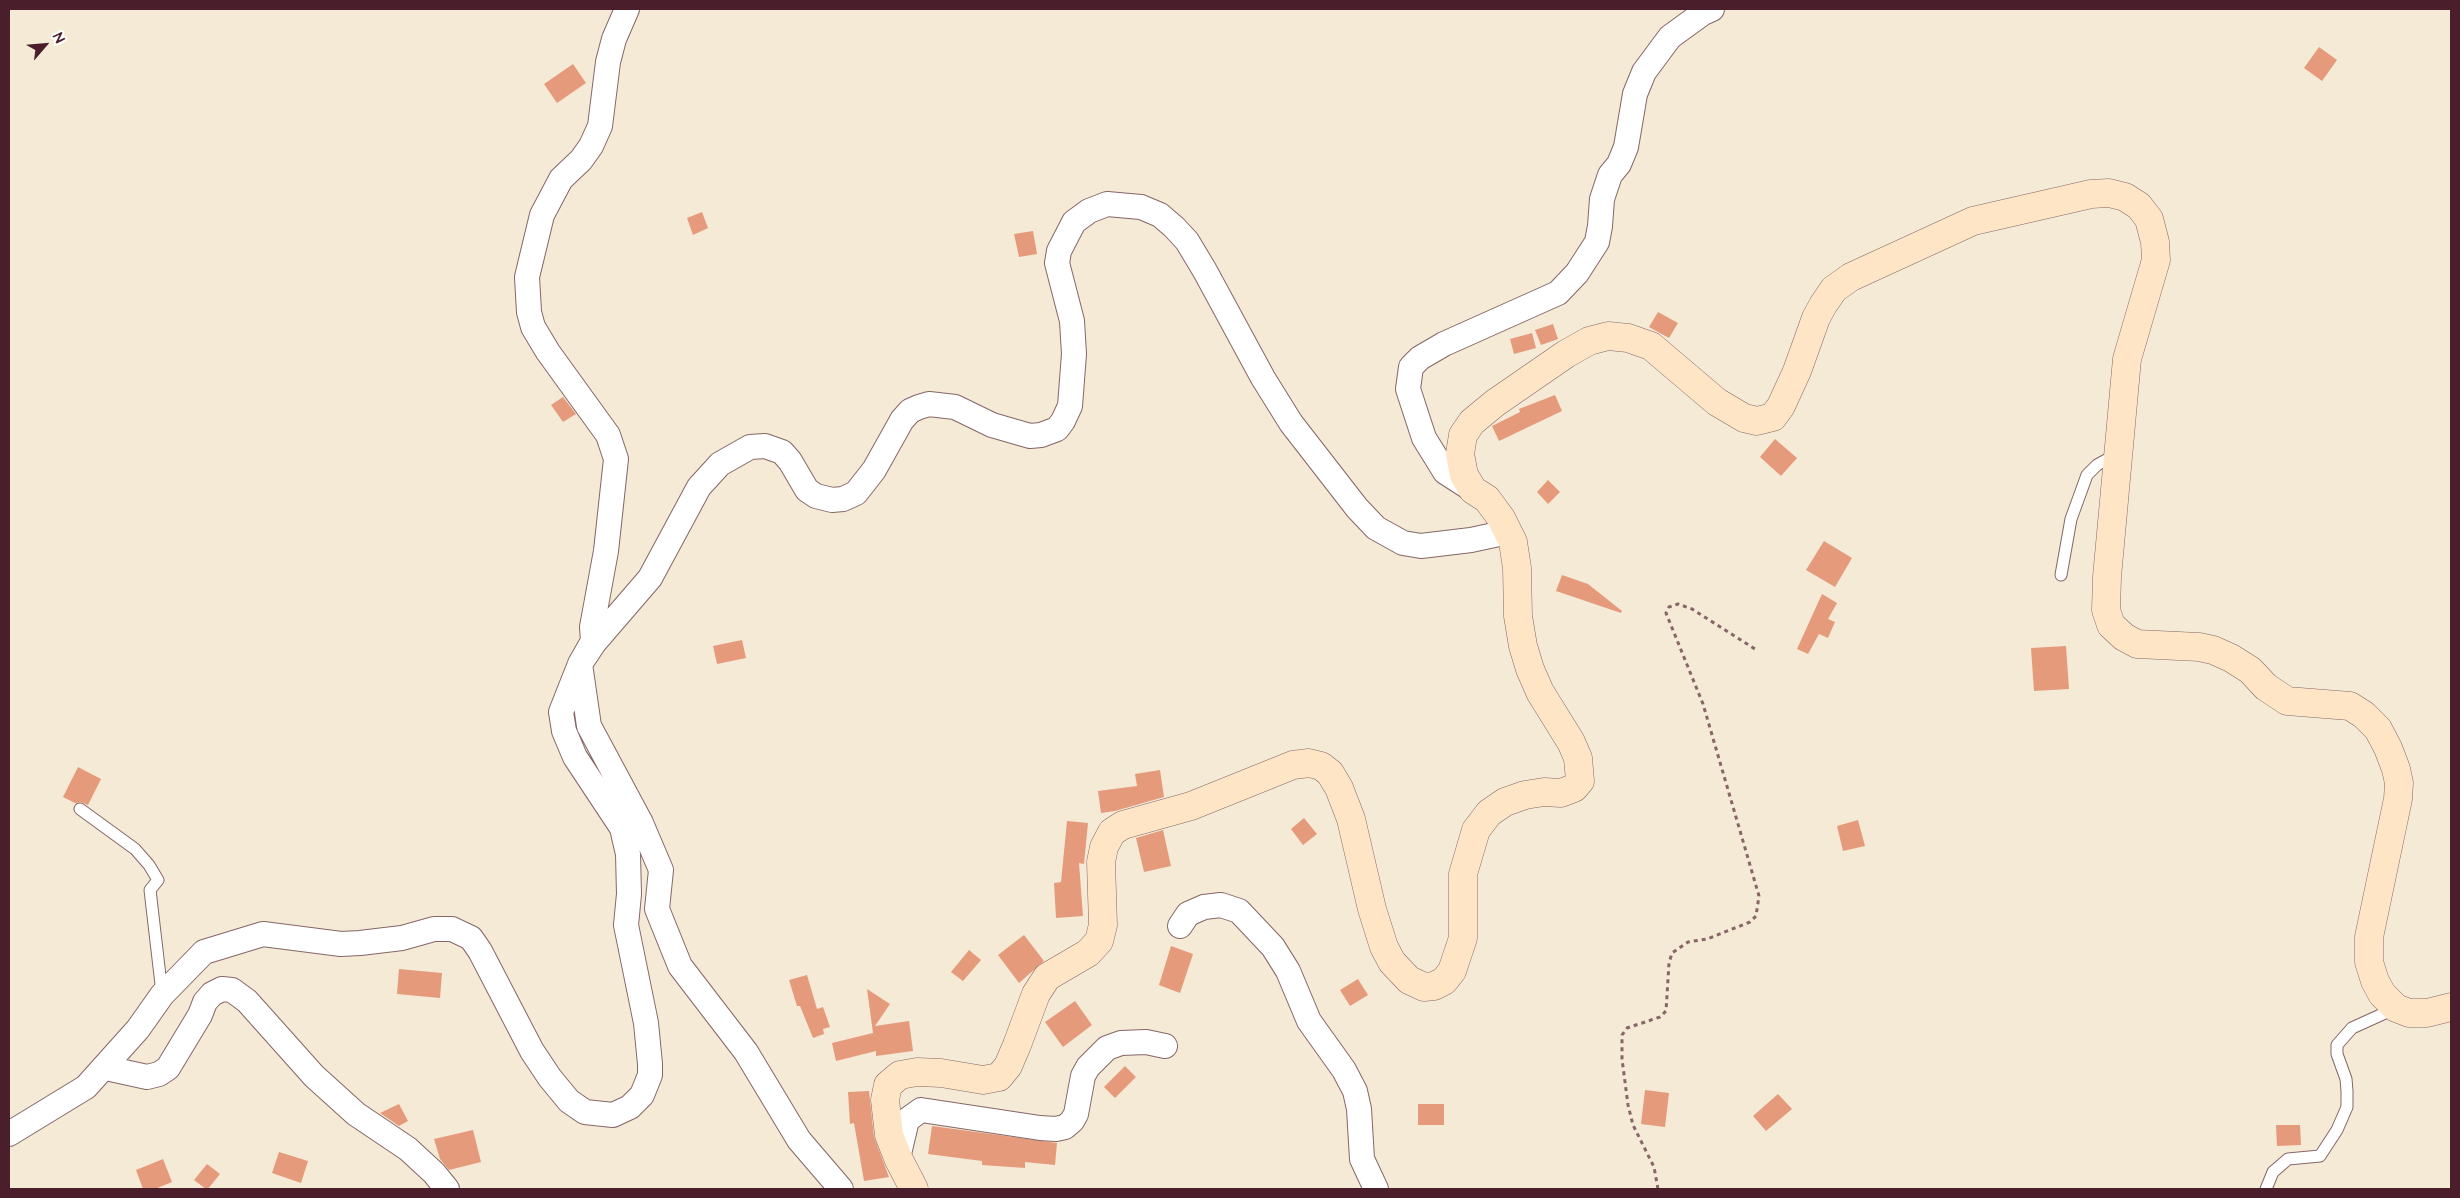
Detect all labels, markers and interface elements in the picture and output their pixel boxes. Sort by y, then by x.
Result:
north arrow [20,20,70,70]
text: N [47,30,69,47]

